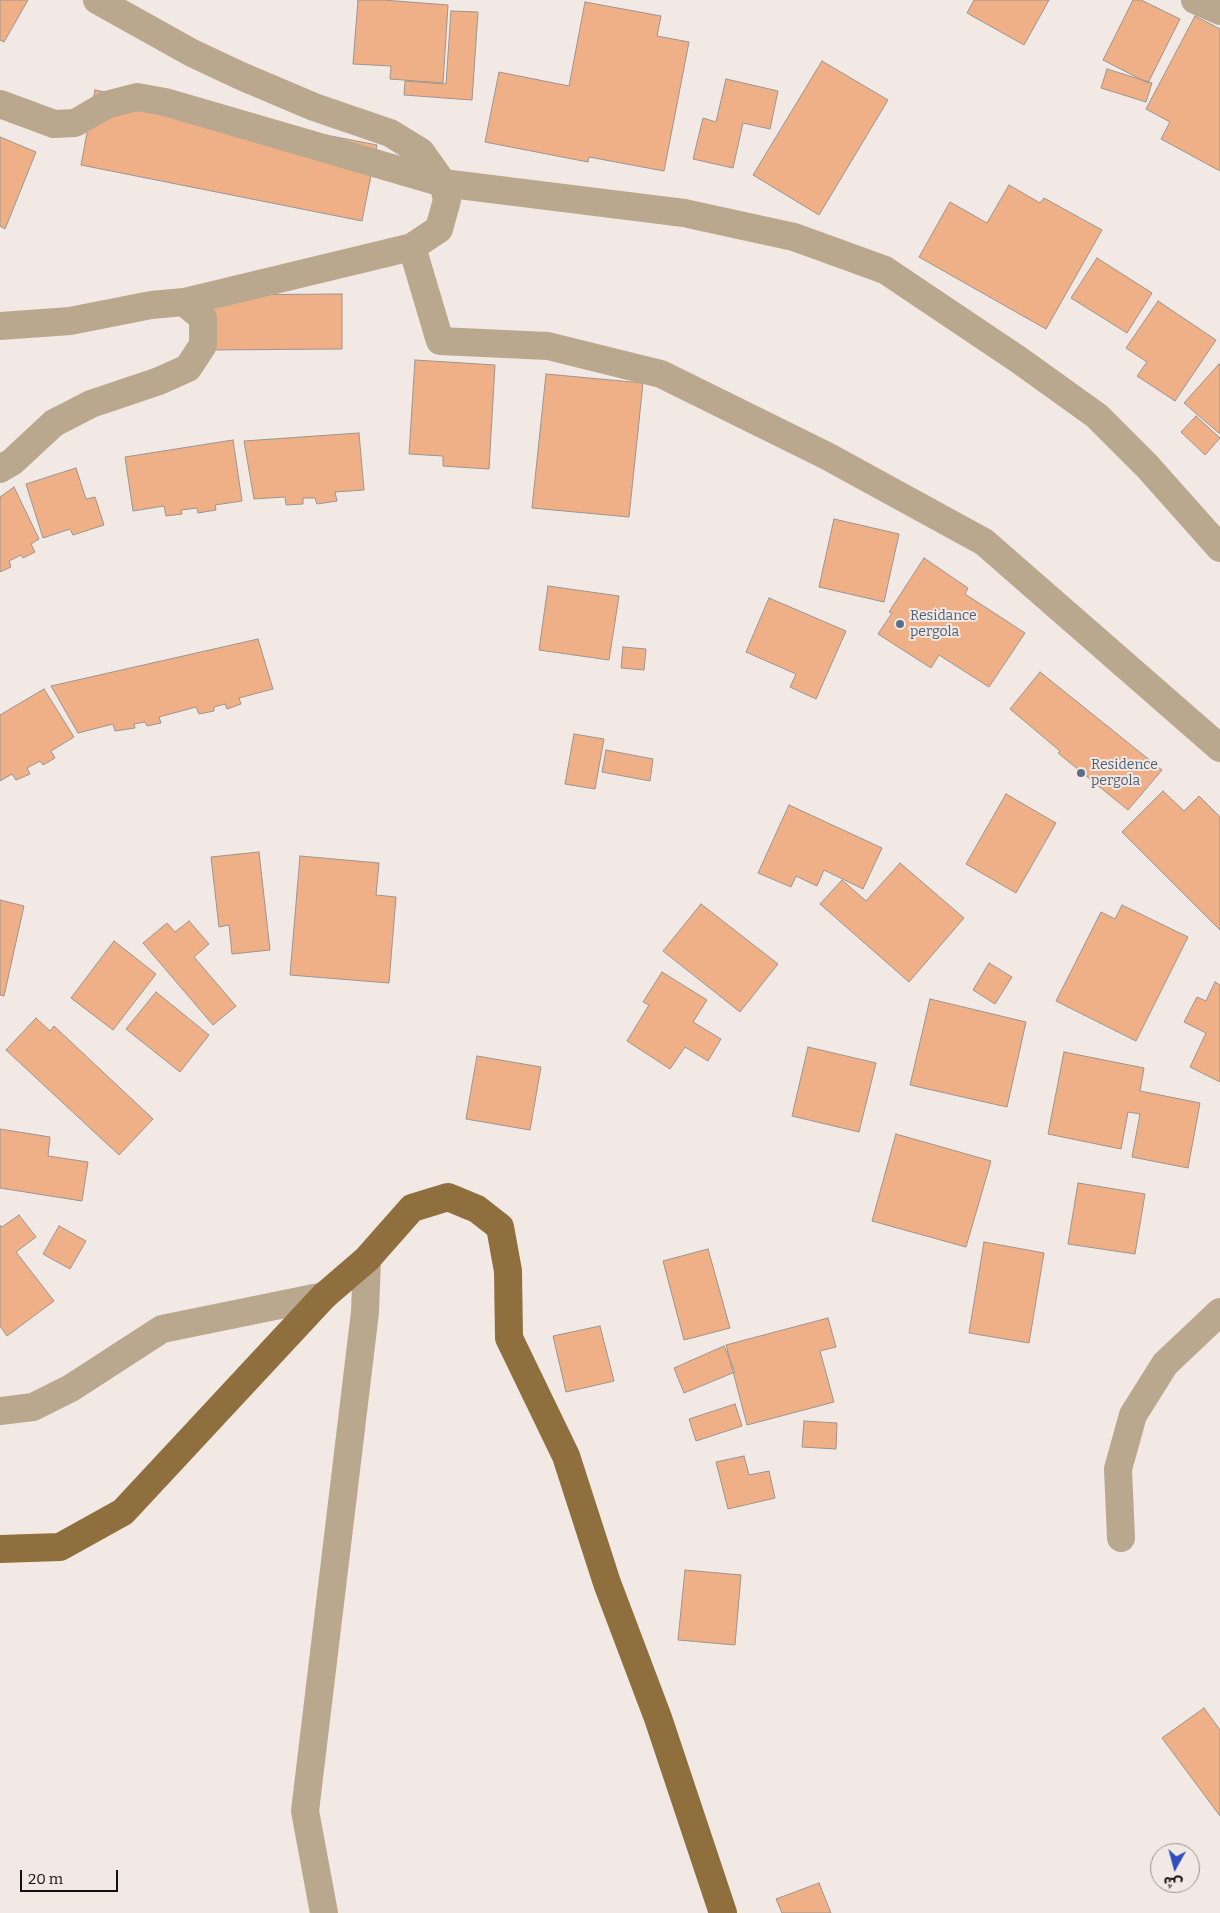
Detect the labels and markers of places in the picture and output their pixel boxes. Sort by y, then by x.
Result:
place label: Residance pergola [910,608,977,640]
marker: Residance pergola [894,618,906,630]
place label: Residence pergola [1091,757,1158,790]
marker: Residence pergola [1075,767,1087,779]

